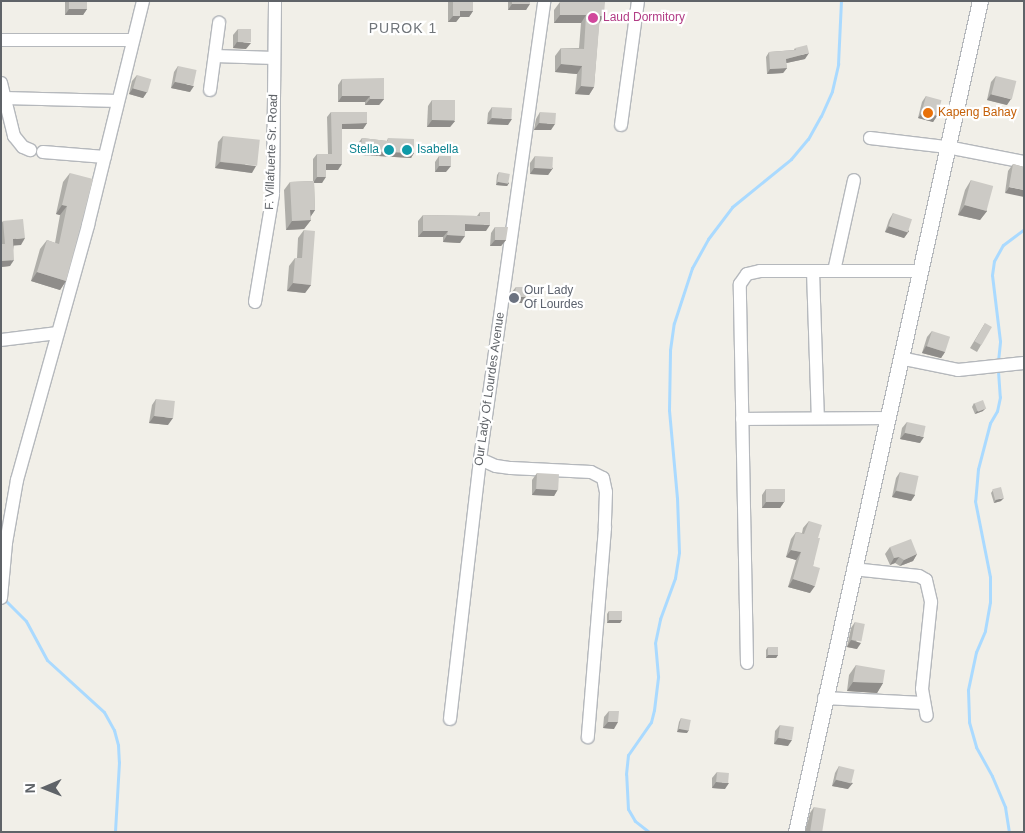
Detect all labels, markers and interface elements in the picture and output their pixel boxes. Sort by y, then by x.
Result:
place label: Laud Dormitory [603,11,685,25]
marker: Laud Dormitory [587,12,599,24]
district label: PUROK 1 [368,20,438,36]
street label: F. Villafuerte Sr. Road [263,94,281,210]
place label: Kapeng Bahay [938,106,1017,120]
marker: Kapeng Bahay [922,107,934,119]
place label: Stella [349,143,379,157]
place label: Isabella [417,143,458,157]
marker: Stella [383,144,395,156]
marker: Isabella [401,144,413,156]
place label: Our Lady Of Lourdes [524,284,583,312]
marker: Our Lady Of Lourdes [508,292,520,304]
street label: Our Lady Of Lourdes Avenue [472,311,508,467]
north arrow [20,763,70,813]
text: N [22,783,38,793]

